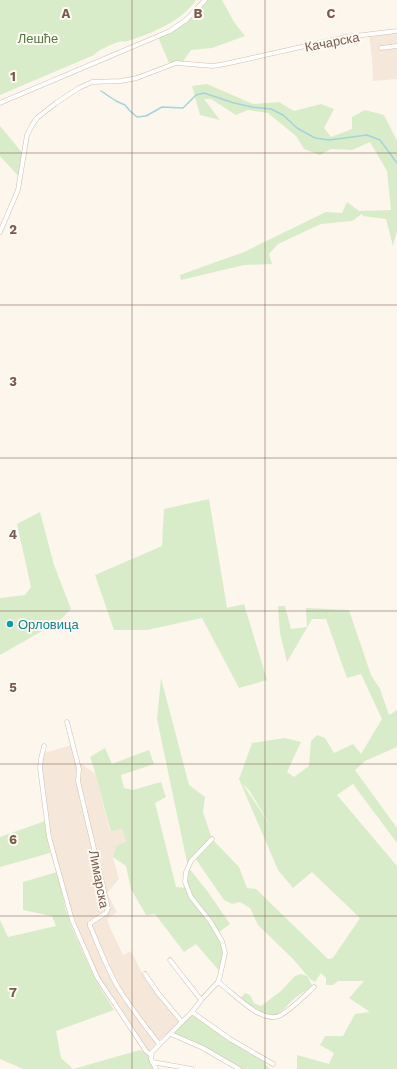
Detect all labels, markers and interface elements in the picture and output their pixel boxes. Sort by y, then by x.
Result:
text: A [62,6,71,21]
text: B [194,6,203,21]
text: C [327,6,336,21]
street label: Качарска [303,29,361,55]
park label: Лешће [18,31,58,46]
text: 1 [10,69,16,84]
text: 2 [9,222,17,237]
text: 3 [9,374,17,389]
text: 4 [9,527,18,542]
place label: Орловица [18,617,79,632]
marker: Орловица [5,619,15,629]
text: 5 [9,680,17,695]
text: 6 [9,832,17,847]
street label: Лимарска [86,849,112,910]
text: 7 [9,985,17,1000]

